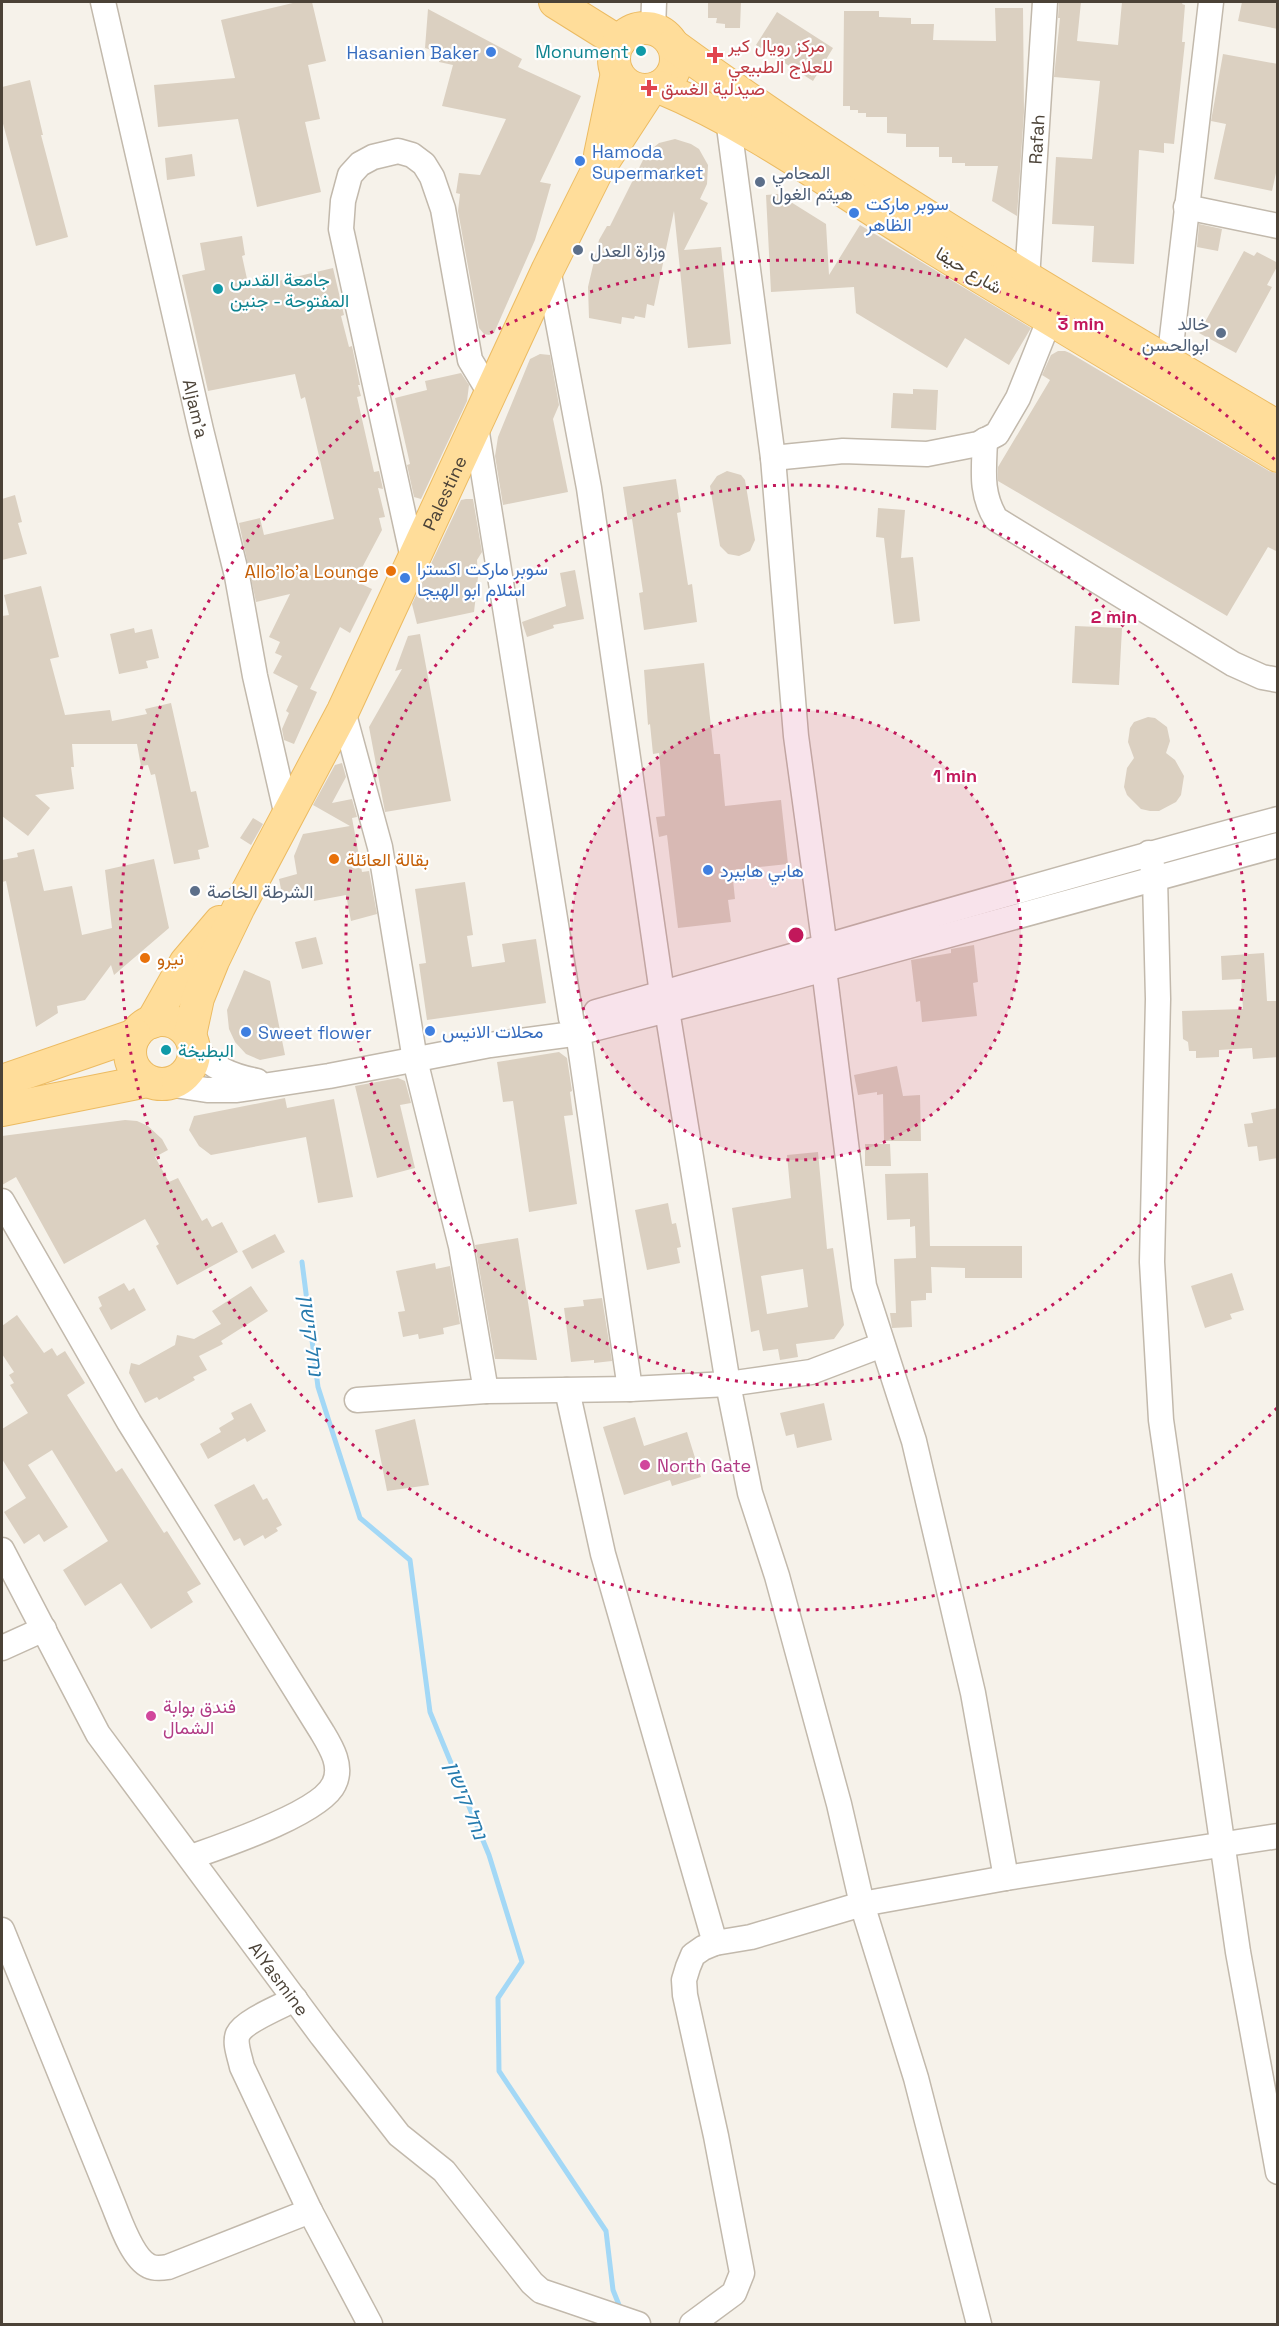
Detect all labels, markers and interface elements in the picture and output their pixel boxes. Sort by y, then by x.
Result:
place label: مركز رويال كير للعلاج الطبيعي [727,34,833,82]
place label: Monument [535,40,629,63]
place label: Hasanien Baker [346,41,479,64]
marker: Monument [634,44,648,58]
marker: Hasanien Baker [484,45,498,59]
marker: مركز رويال كير للعلاج الطبيعي [706,46,724,64]
place label: صيدلية الغسق [661,77,765,100]
marker: صيدلية الغسق [642,81,656,95]
street label: Rafah [1023,113,1049,165]
place label: Hamoda Supermarket [592,140,704,184]
marker: Hamoda Supermarket [573,154,587,168]
place label: المحامي هيثم الغول [772,161,853,206]
marker: المحامي هيثم الغول [753,175,767,189]
place label: سوبر ماركت الظاهر [865,192,949,236]
marker: سوبر ماركت الظاهر [847,206,861,220]
place label: وزارة العدل [590,239,666,262]
street label: شارع حيفا [931,241,1006,300]
marker: وزارة العدل [571,243,585,257]
place label: جامعة القدس المفتوحة - جنين [230,268,349,312]
marker: جامعة القدس المفتوحة - جنين [211,282,225,296]
text: 3 min [1058,312,1104,335]
place label: خالد ابوالحسن [1142,312,1209,356]
marker: خالد ابوالحسن [1214,326,1228,340]
street label: Aljam'a [178,377,214,440]
street label: Palestine [417,452,471,534]
place label: سوبر ماركت اكسترا اسلام ابو الهيجا [417,557,548,602]
place label: Allo'lo'a Lounge [245,560,379,583]
marker: Allo'lo'a Lounge [384,564,398,578]
marker: سوبر ماركت اكسترا اسلام ابو الهيجا [398,571,412,585]
text: 2 min [1091,605,1137,628]
text: 1 min [933,764,977,787]
place label: بقالة العائلة [346,848,429,871]
marker: بقالة العائلة [327,852,341,866]
place label: هابي هايبرد [720,859,804,886]
marker: هابي هايبرد [701,863,715,877]
place label: الشرطة الخاصة [207,880,314,903]
marker: الشرطة الخاصة [188,884,202,898]
centre of rings [786,925,806,945]
place label: نيرو [157,947,184,970]
marker: نيرو [138,951,152,965]
place label: محلات الانيس [442,1020,543,1043]
place label: Sweet flower [258,1021,372,1044]
marker: محلات الانيس [423,1024,437,1038]
marker: Sweet flower [239,1025,253,1039]
place label: البطيخة [178,1039,234,1062]
marker: البطيخة [159,1043,173,1057]
water label: נחל קישון [293,1293,329,1379]
place label: North Gate [657,1454,751,1477]
marker: North Gate [638,1458,652,1472]
place label: فندق بوابة الشمال [163,1695,236,1739]
marker: فندق بوابة الشمال [144,1709,158,1723]
water label: נחל קישון [439,1757,494,1844]
street label: AlYasmine [244,1937,314,2020]

